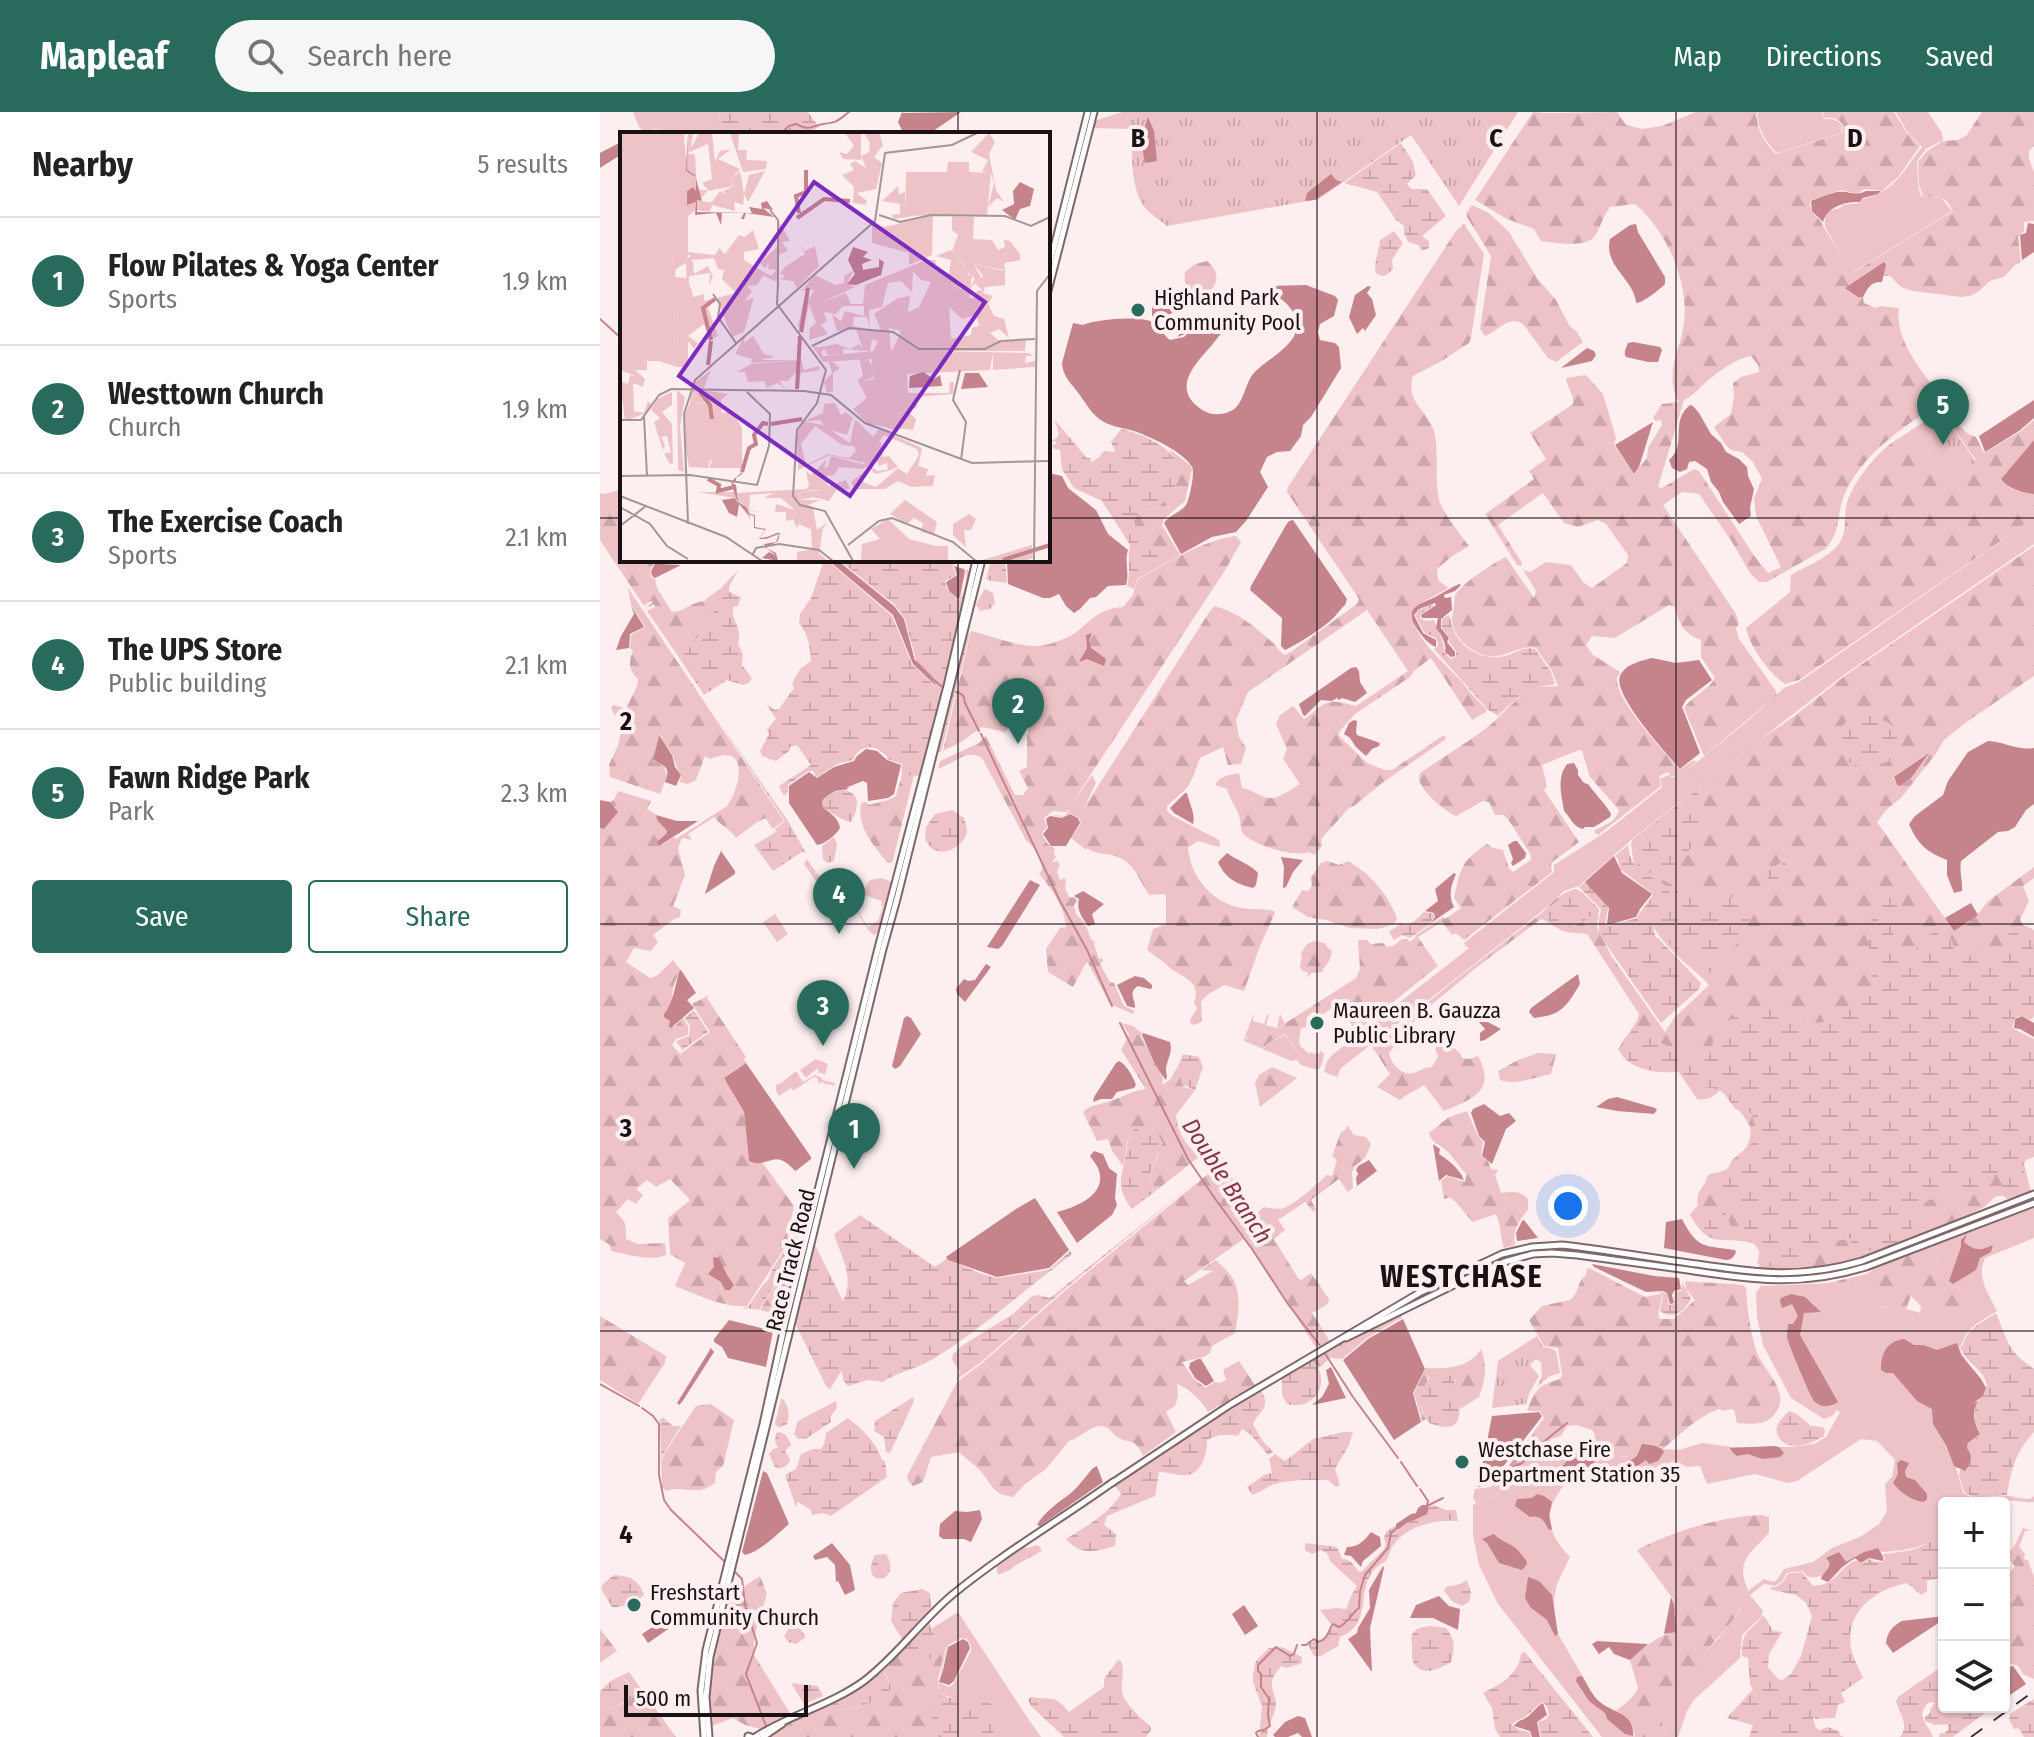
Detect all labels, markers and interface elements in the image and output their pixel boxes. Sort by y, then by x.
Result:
search box [215,20,775,92]
text: Mapleaf [40,33,167,79]
icon: search [243,34,287,78]
text: Search here [307,38,452,74]
text: Map [1673,40,1722,73]
text: Directions [1766,40,1882,73]
text: Saved [1926,40,1994,73]
text: B [1131,123,1146,154]
text: C [1489,123,1503,154]
text: D [1847,123,1863,154]
inset map [620,132,1050,562]
text: Nearby [32,144,133,185]
text: 5 results [478,149,568,180]
text: Flow Pilates & Yoga Center [108,248,438,284]
text: 1 [53,266,64,297]
text: 1.9 km [502,266,568,297]
text: Sports [108,284,177,315]
place label: Highland Park Community Pool [1154,284,1301,336]
marker: Highland Park Community Pool [1129,301,1147,319]
text: Westtown Church [108,376,324,412]
pin: 5 [1917,379,1969,445]
text: 2 [52,394,64,425]
text: 1.9 km [502,394,568,425]
text: Church [108,412,181,443]
text: The Exercise Coach [108,504,343,540]
text: 3 [52,522,64,553]
text: 2.1 km [505,522,568,553]
text: Sports [108,540,177,571]
text: The UPS Store [108,632,282,668]
text: 4 [51,650,65,681]
text: 2.1 km [505,650,568,681]
text: Public building [108,668,266,699]
pin: 2 [992,678,1044,744]
text: 2 [619,706,632,737]
text: Fawn Ridge Park [108,760,310,796]
text: 5 [52,778,64,809]
text: 2.3 km [501,778,568,809]
text: Park [108,796,154,827]
pin: 4 [813,868,865,934]
button: Save [32,880,292,953]
button: Share [308,880,568,953]
pin: 3 [797,980,849,1046]
place label: Maureen B. Gauzza Public Library [1333,997,1501,1049]
marker: Maureen B. Gauzza Public Library [1308,1014,1326,1032]
pin: 1 [828,1103,880,1169]
text: 3 [619,1113,632,1144]
water label: Double Branch [1176,1113,1278,1249]
street label: Race Track Road [760,1186,821,1334]
your location [1548,1186,1588,1226]
district label: WESTCHASE [1380,1259,1544,1295]
place label: Westchase Fire Department Station 35 [1478,1436,1680,1488]
marker: Westchase Fire Department Station 35 [1453,1453,1471,1471]
map controls [1938,1497,2010,1713]
button: + [1938,1497,2010,1569]
text: 4 [619,1519,633,1550]
button: − [1938,1569,2010,1641]
place label: Freshstart Community Church [650,1579,819,1631]
marker: Freshstart Community Church [625,1596,643,1614]
button: layers [1938,1641,2010,1713]
scale bar [624,1681,808,1717]
text: 500 m [636,1685,691,1712]

